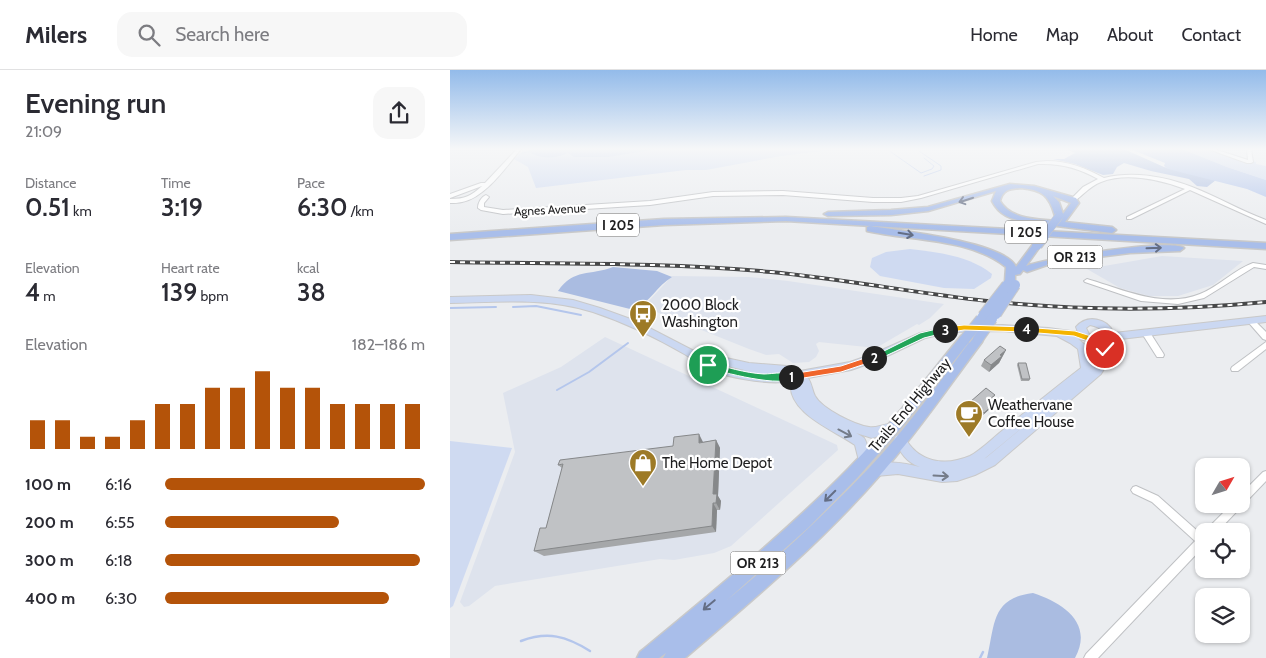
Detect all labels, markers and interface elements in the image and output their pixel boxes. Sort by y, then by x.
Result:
search box [117,12,467,57]
text: Milers [25,20,87,49]
icon: search [135,21,163,49]
text: Search here [175,23,270,46]
text: Home [970,24,1018,46]
text: Map [1046,24,1079,46]
text: About [1107,24,1153,46]
text: Contact [1181,24,1241,46]
text: Evening run [25,86,166,120]
button: share [373,87,425,139]
text: 21:09 [25,122,62,141]
text: Distance [25,174,77,192]
text: Time [161,174,191,192]
text: Pace [297,174,325,192]
text: 0.51 [25,192,70,222]
text: 3:19 [161,192,203,222]
text: 6:30 [297,192,348,222]
one-way arrow [958,195,974,205]
street label: Agnes Avenue [514,200,586,219]
text: km [70,202,92,220]
text: /km [348,202,374,220]
road number: I 205 [597,214,639,236]
road number: I 205 [1005,220,1047,243]
one-way arrow [898,230,914,240]
one-way arrow [1146,244,1162,253]
road number: OR 213 [1048,246,1102,268]
text: Elevation [25,259,80,277]
text: Heart rate [161,259,220,277]
text: kcal [297,259,319,277]
text: 4 [25,277,40,307]
text: 139 [161,277,197,307]
text: 38 [297,277,326,307]
text: m [40,287,56,305]
text: bpm [197,287,228,305]
place label: 2000 Block Washington [662,296,739,331]
bus stop icon: 2000 Block Washington [628,299,658,338]
pin: 4 [1014,316,1038,342]
pin: 3 [932,318,958,342]
text: 4 [1022,320,1031,338]
text: 3 [942,321,949,339]
pin [1084,328,1126,370]
text: Elevation [25,335,88,354]
text: 182–186 m [352,335,425,354]
icon: check [1091,335,1119,363]
pin [687,344,729,386]
pin: 2 [862,346,886,370]
text: 2 [871,349,878,367]
icon: arrive [694,351,722,379]
street label: Trails End Highway [865,354,955,456]
pin: 1 [778,364,804,390]
text: 1 [789,368,794,386]
place label: Weathervane Coffee House [988,396,1074,431]
cafe icon: Weathervane Coffee House [954,399,984,438]
one-way arrow [837,429,852,438]
shop icon: The Home Depot [628,448,658,487]
place label: The Home Depot [662,454,772,472]
north arrow [1195,458,1250,512]
map controls [1195,458,1250,643]
one-way arrow [932,471,948,480]
text: 100 m [25,475,71,494]
text: 6:16 [105,475,132,494]
one-way arrow [823,490,836,502]
text: 200 m [25,513,74,532]
text: 6:55 [105,513,135,532]
button: locate [1195,523,1250,578]
text: 300 m [25,551,74,570]
text: 6:18 [105,551,132,570]
road number: OR 213 [730,552,786,574]
button: layers [1195,588,1250,643]
text: 400 m [25,589,75,608]
text: 6:30 [105,589,137,608]
one-way arrow [703,600,716,611]

